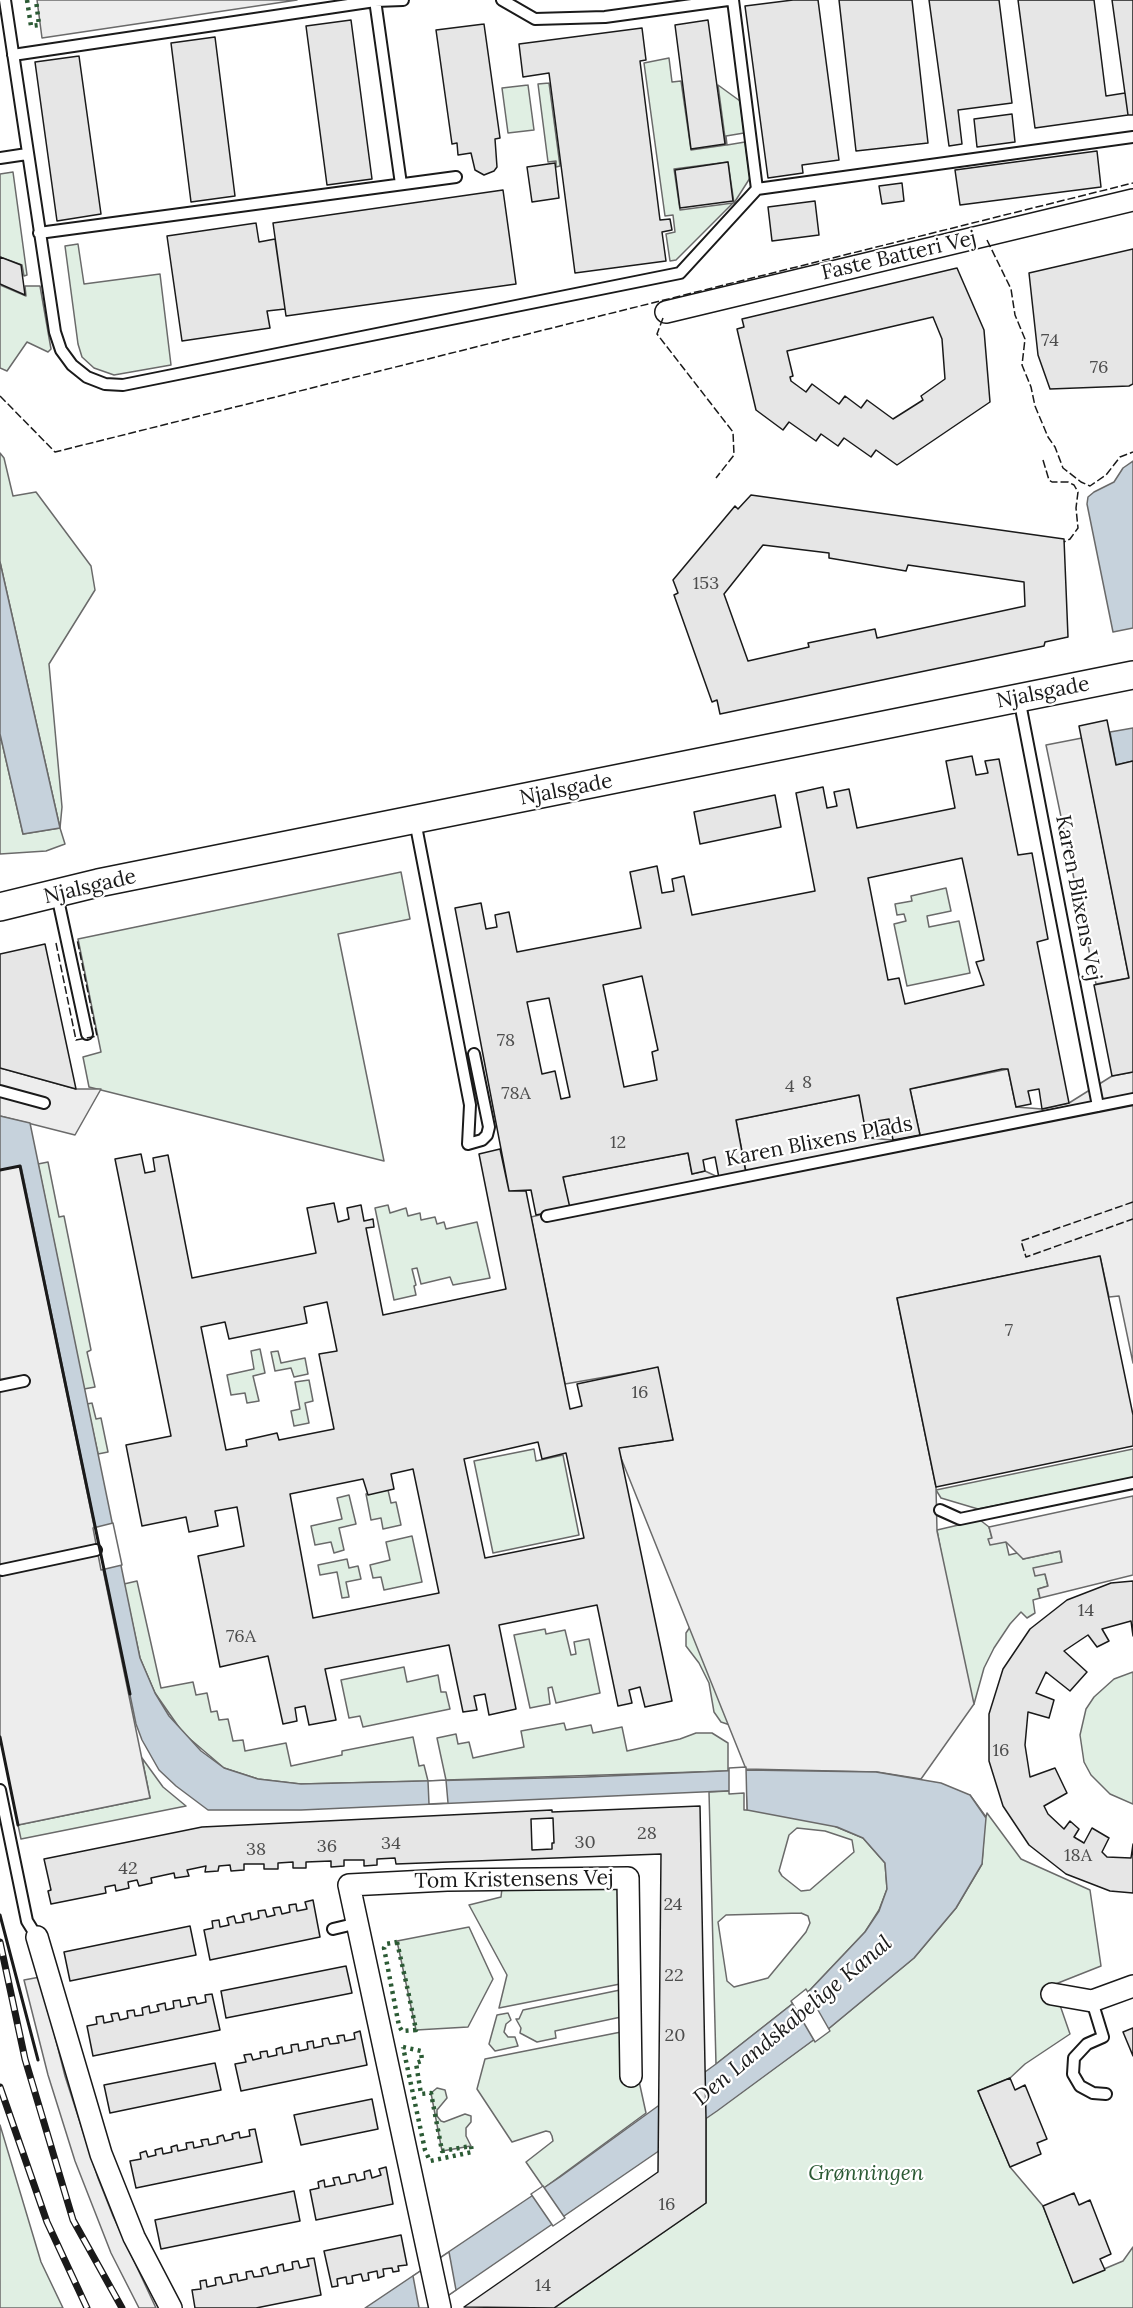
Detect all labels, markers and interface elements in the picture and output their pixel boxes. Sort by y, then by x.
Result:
street label: Faste Batteri Vej [819,226,979,286]
house number: 74 [1041,330,1059,352]
house number: 76 [1090,357,1108,379]
house number: 153 [693,573,719,595]
street label: Njalsgade [994,672,1092,714]
street label: Njalsgade [517,769,615,811]
street label: Karen Blixens Vej [1050,813,1106,983]
street label: Njalsgade [41,864,139,910]
house number: 78 [497,1030,515,1052]
house number: 8 [802,1072,812,1094]
house number: 4 [785,1076,795,1098]
house number: 78A [501,1083,531,1105]
street label: Karen Blixens Plads [723,1111,915,1173]
house number: 12 [610,1132,626,1154]
house number: 7 [1005,1320,1013,1342]
house number: 16 [632,1382,648,1404]
house number: 14 [1078,1600,1094,1622]
house number: 76A [226,1626,256,1648]
house number: 16 [993,1740,1009,1762]
house number: 28 [637,1823,657,1845]
house number: 30 [574,1832,596,1854]
house number: 34 [381,1833,401,1855]
house number: 36 [317,1836,337,1858]
house number: 38 [246,1839,266,1861]
house number: 18A [1064,1845,1092,1867]
house number: 42 [118,1858,138,1880]
street label: Tom Kristensens Vej [414,1866,614,1894]
house number: 24 [663,1894,683,1916]
water label: Den Landskabelige Kanal [689,1930,897,2112]
house number: 22 [664,1965,684,1987]
house number: 20 [665,2025,685,2047]
park label: Grønningen [808,2161,924,2187]
house number: 16 [659,2194,675,2216]
house number: 14 [535,2275,551,2297]

